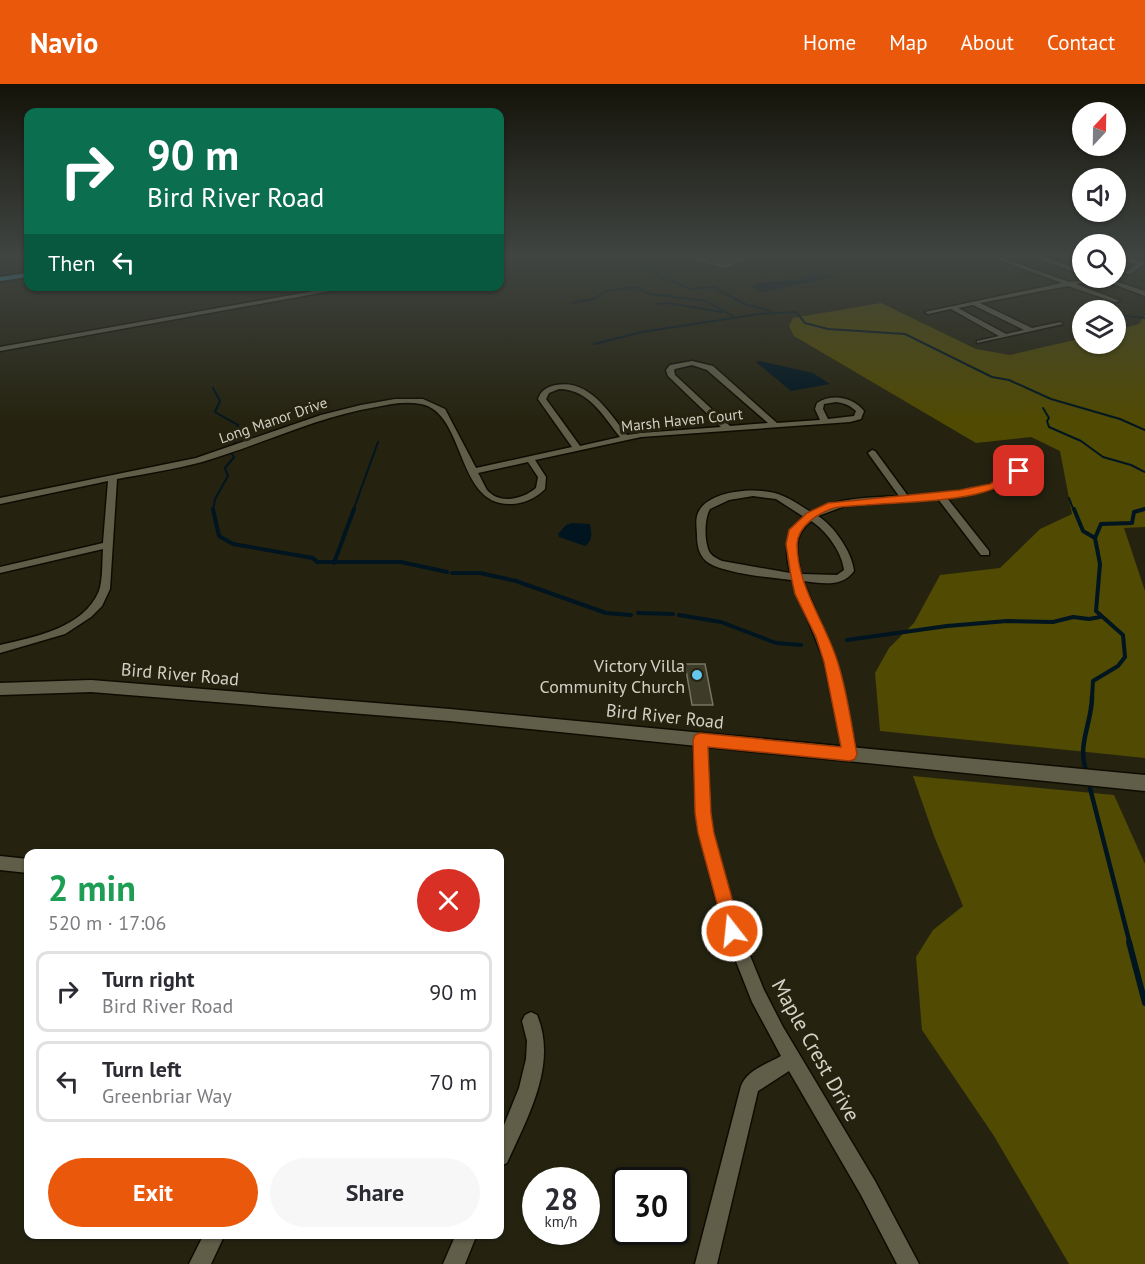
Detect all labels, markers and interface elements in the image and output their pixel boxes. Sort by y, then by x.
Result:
text: Navio [30,24,98,61]
text: Home [803,29,856,56]
text: Map [889,29,928,56]
text: About [961,29,1014,56]
text: Contact [1047,29,1115,56]
north arrow [1072,102,1126,156]
map controls [1072,102,1126,354]
text: 90 m [147,127,239,182]
icon: right [48,132,126,210]
button: sound [1072,168,1126,222]
text: Bird River Road [147,180,324,214]
button: search [1072,234,1126,288]
icon: left [107,246,140,279]
text: Then [48,249,95,277]
button: layers [1072,300,1126,354]
street label: Long Manor Drive [216,393,330,447]
street label: Marsh Haven Court [620,404,744,436]
pin [993,445,1044,496]
icon: arrive [1002,454,1035,487]
place label: Victory Villa Community Church [540,654,685,698]
street label: Bird River Road [120,657,240,691]
marker: Victory Villa Community Church [690,668,704,682]
street label: Bird River Road [605,698,725,734]
text: 2 min [48,864,136,911]
button: close [417,869,480,932]
position arrow [700,899,764,963]
text: 520 m · 17:06 [48,910,166,936]
text: Turn right [102,965,194,993]
street label: Maple Crest Drive [766,974,866,1126]
icon: right [51,975,84,1008]
text: 90 m [429,978,477,1006]
text: Bird River Road [102,993,233,1019]
text: Turn left [102,1055,182,1083]
icon: left [51,1065,84,1098]
text: 70 m [429,1068,477,1096]
text: Greenbriar Way [102,1083,232,1109]
button: Exit [48,1158,258,1227]
button: Share [270,1158,480,1227]
speed limit sign: 30 [612,1167,690,1245]
text: 28 [544,1179,578,1218]
text: km/h [545,1212,577,1231]

